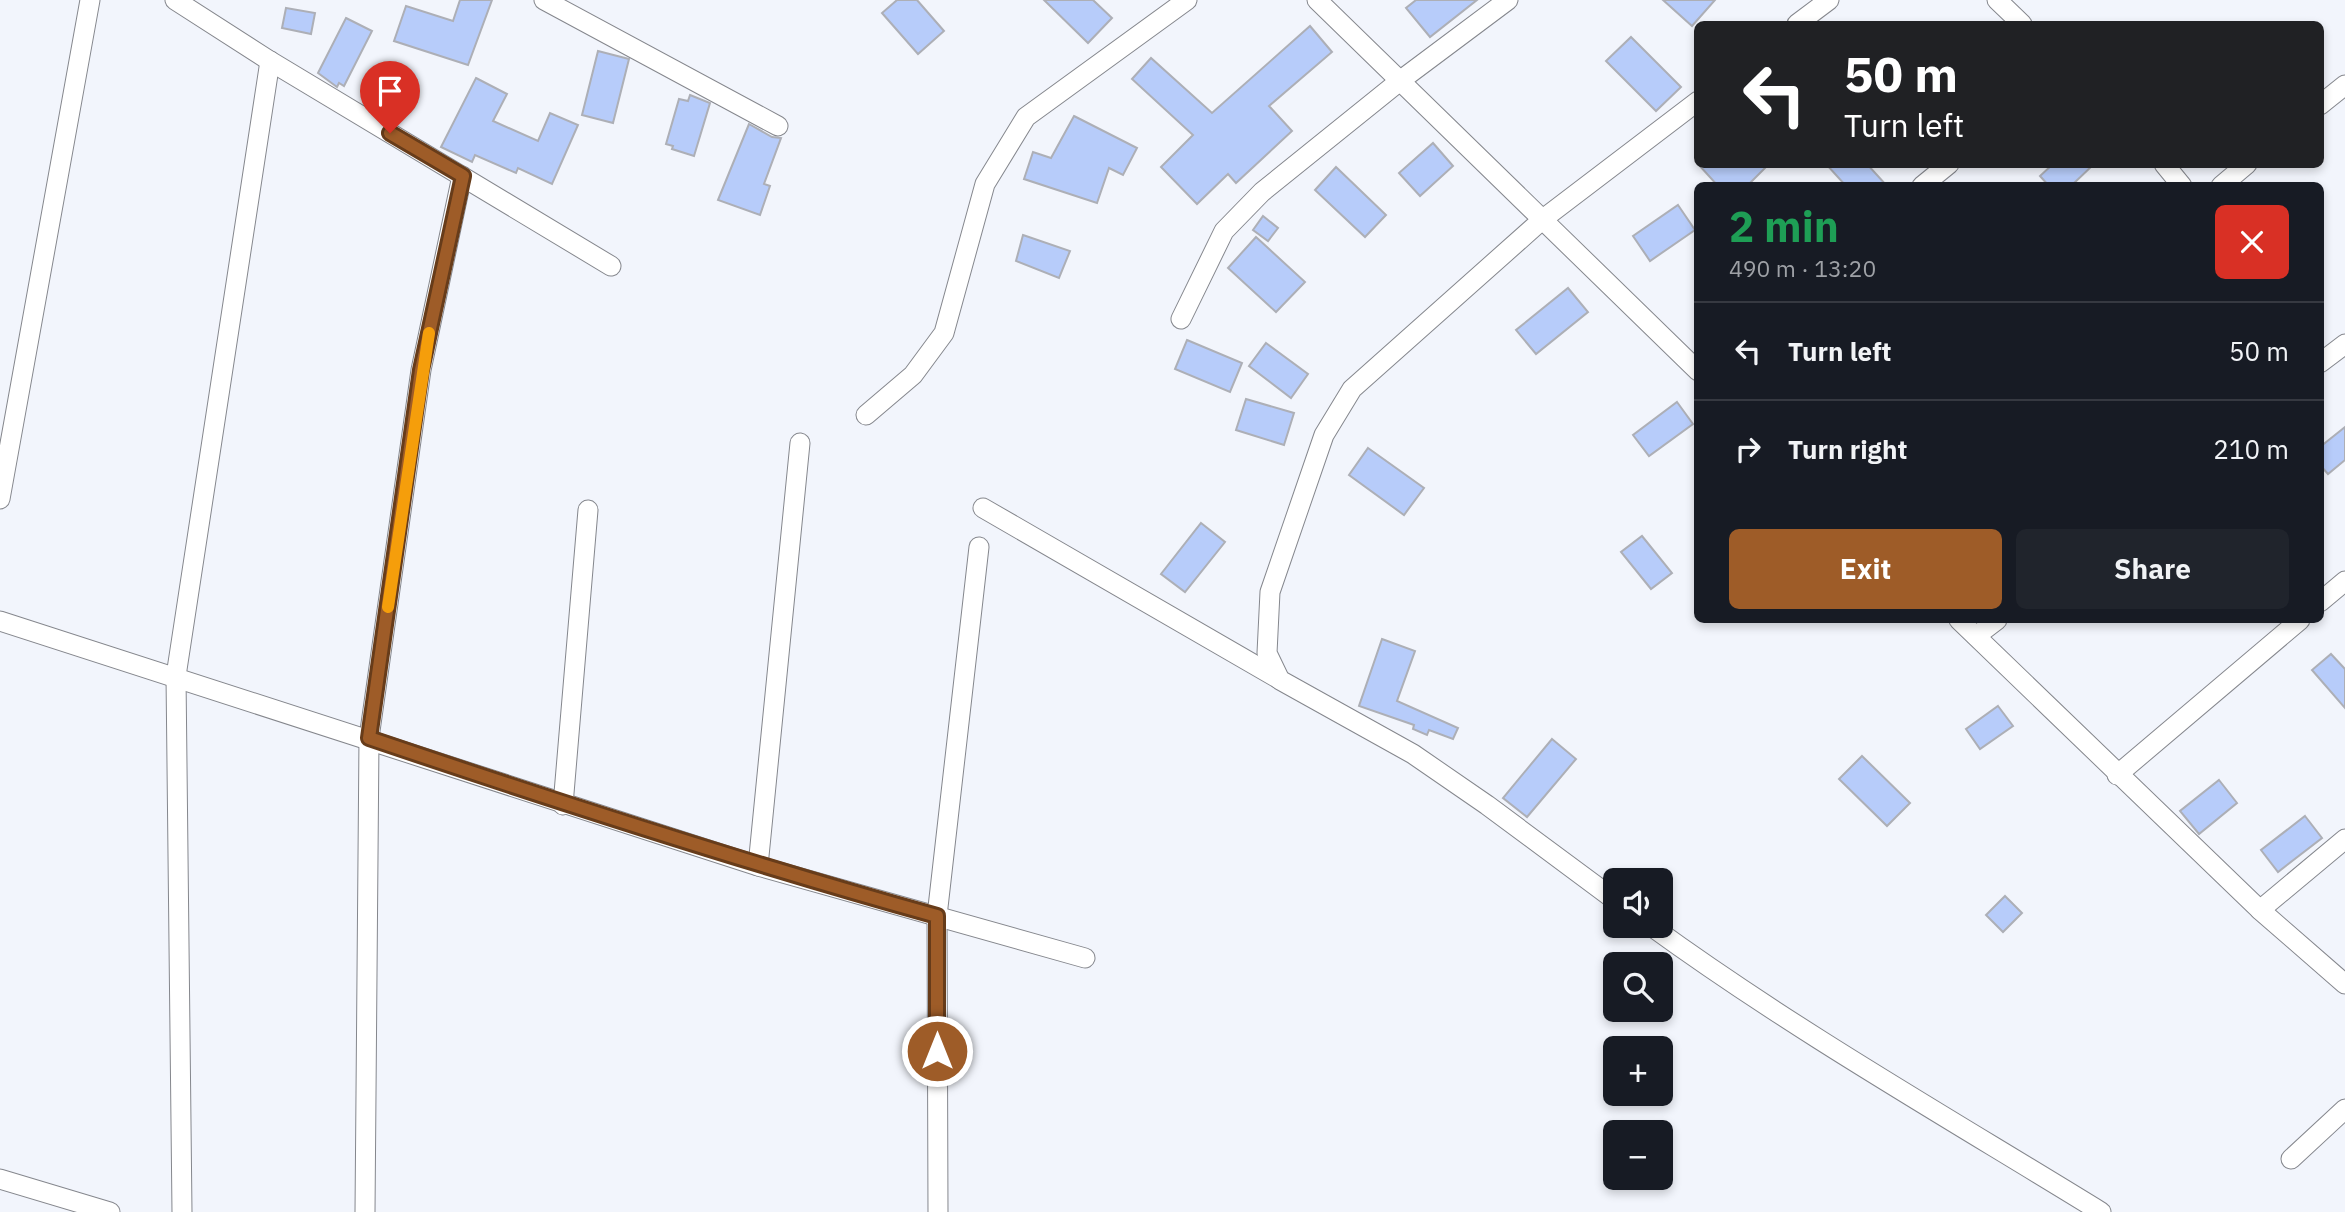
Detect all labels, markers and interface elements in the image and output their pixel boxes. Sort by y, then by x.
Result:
text: 50 m [1844,42,1958,105]
icon: left [1729,49,1820,140]
pin [360,61,420,133]
icon: arrive [371,72,409,110]
text: Turn left [1844,104,1964,146]
text: 2 min [1729,199,1839,254]
button: close [2215,205,2289,279]
text: 490 m · 13:20 [1729,253,1876,283]
icon: left [1729,332,1767,370]
text: Turn left [1788,334,1891,368]
text: 50 m [2229,334,2289,368]
icon: right [1729,430,1767,468]
text: Turn right [1788,432,1907,466]
text: 210 m [2213,432,2289,466]
button: Exit [1729,529,2002,609]
button: Share [2016,529,2289,609]
map controls [1603,868,1673,1190]
button: sound [1603,868,1673,938]
button: search [1603,952,1673,1022]
position arrow [900,1014,974,1088]
button: + [1603,1036,1673,1106]
button: − [1603,1120,1673,1190]

